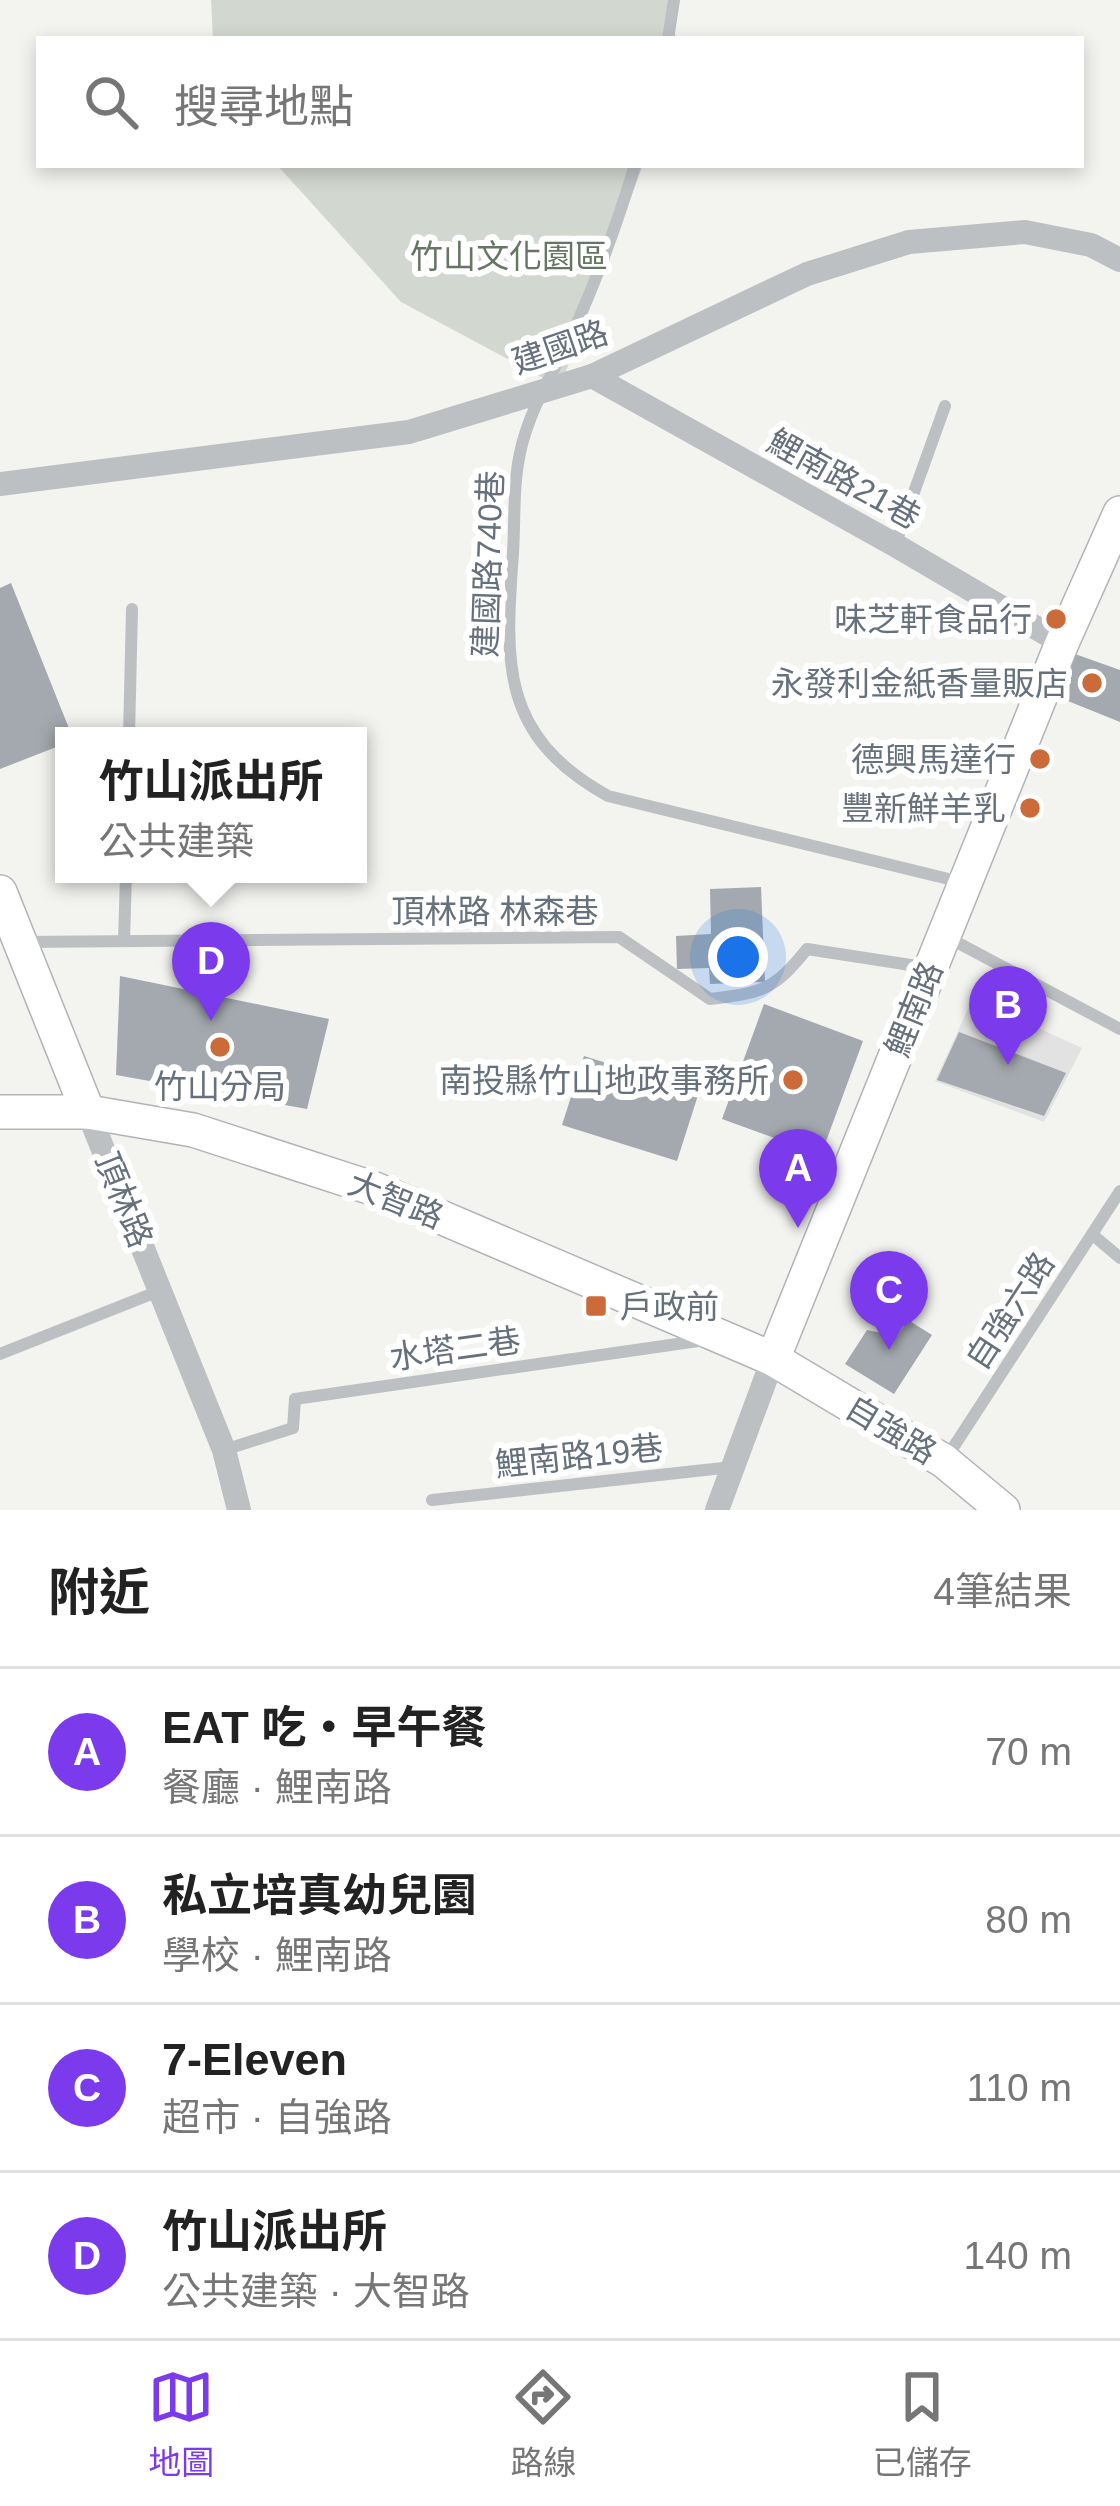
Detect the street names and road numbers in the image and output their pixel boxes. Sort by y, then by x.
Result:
street label: 建國路 [507,313,613,381]
street label: 鯉南路21巷 [761,422,927,536]
street label: 建國路740巷 [466,470,510,658]
street label: 頂林路 林森巷 [391,893,599,930]
street label: 鯉南路 [878,956,950,1062]
street label: 頂林路 [88,1147,160,1253]
street label: 大智路 [343,1164,449,1236]
street label: 自強六路 [959,1246,1061,1376]
street label: 水塔二巷 [387,1321,523,1377]
street label: 自強路 [839,1389,943,1471]
street label: 鯉南路19巷 [493,1429,665,1483]

